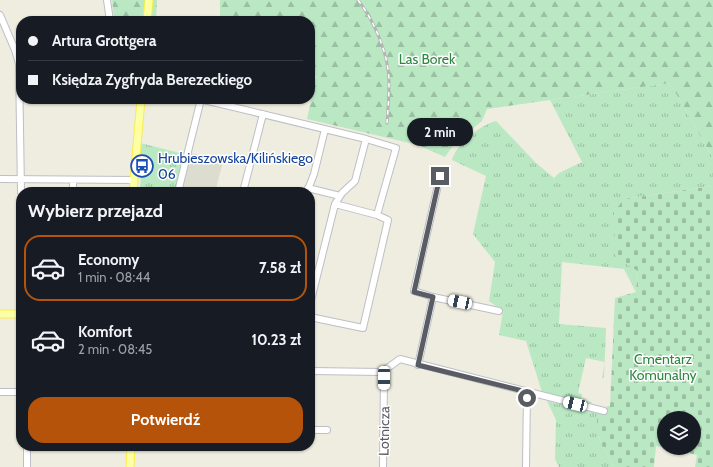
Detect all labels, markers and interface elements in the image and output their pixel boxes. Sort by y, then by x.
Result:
text: Artura Grottgera [52,32,156,50]
park label: Las Borek [399,50,456,68]
text: Księdza Zygfryda Berezeckiego [52,71,252,89]
callout: 2 min [407,118,473,146]
text: 2 min [424,124,456,140]
place label: Hrubieszowska/Kilińskiego 06 [158,149,313,183]
bus stop icon: Hrubieszowska/Kilińskiego 06 [129,153,155,179]
route end [431,167,449,185]
text: Wybierz przejazd [28,200,163,222]
icon: car [30,250,66,286]
text: Economy [78,251,139,269]
text: 7.58 zł [259,259,301,277]
text: 1 min · 08:44 [78,269,150,285]
car [447,294,473,310]
icon: car [30,322,66,358]
text: Komfort [78,323,132,341]
text: 10.23 zł [251,331,301,349]
text: 2 min · 08:45 [78,341,152,357]
park label: Cmentarz Komunalny [629,350,697,384]
car [378,366,390,390]
route start [518,389,536,407]
car [562,395,588,413]
button: Potwierdź [28,397,303,443]
street label: Lotnicza [375,406,393,456]
map controls [657,411,701,455]
button: layers [657,411,701,455]

